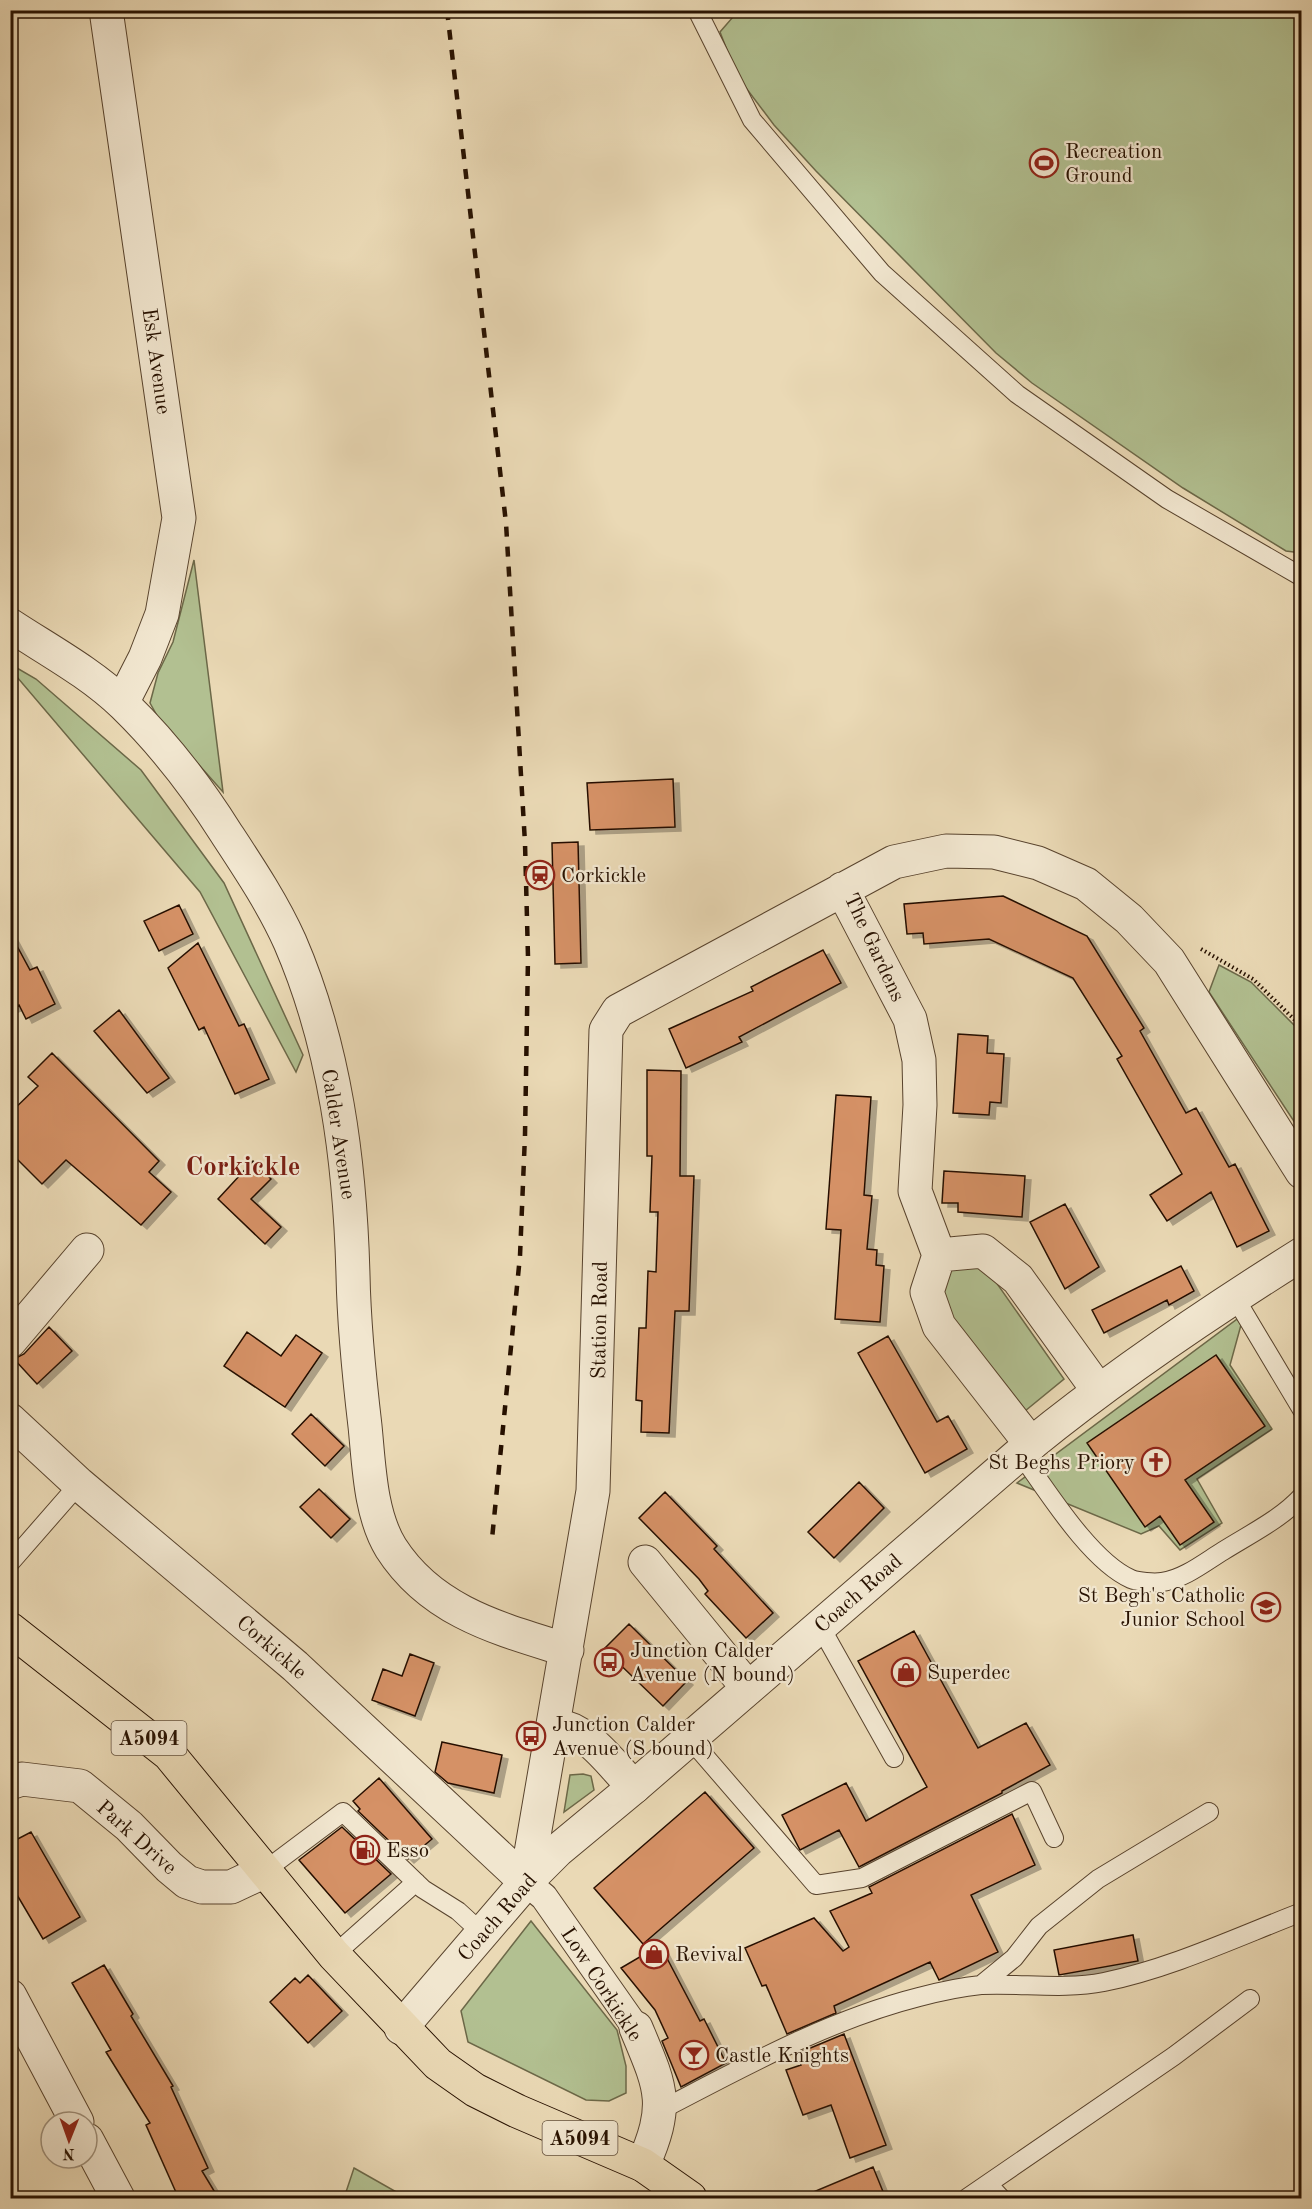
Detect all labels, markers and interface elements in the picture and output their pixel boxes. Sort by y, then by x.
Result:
place label: Recreation Ground [1065,142,1162,187]
sports icon: Recreation Ground [1028,147,1060,179]
street label: Esk Avenue [138,307,173,416]
station icon: Corkickle [524,859,556,891]
place label: Corkickle [561,866,646,887]
street label: The Gardens [839,890,908,1005]
street label: Calder Avenue [317,1067,358,1201]
district label: Corkickle [185,1154,301,1181]
street label: Station Road [589,1261,612,1379]
church icon: St Beghs Priory [1140,1446,1172,1478]
place label: St Beghs Priory [988,1453,1135,1474]
street label: Coach Road [811,1551,907,1638]
place label: St Begh's Catholic Junior School [1078,1586,1245,1631]
school or university icon: St Begh's Catholic Junior School [1250,1591,1282,1623]
street label: Corkickle [232,1612,310,1684]
place label: Junction Calder Avenue (N bound) [630,1641,795,1686]
bus stop icon: Junction Calder Avenue (N bound) [593,1646,625,1678]
shop icon: Superdec [890,1656,922,1688]
place label: Superdec [927,1663,1010,1684]
place label: Junction Calder Avenue (S bound) [552,1715,714,1760]
bus stop icon: Junction Calder Avenue (S bound) [515,1720,547,1752]
road number: A5094 [112,1721,186,1755]
street label: Park Drive [92,1797,180,1879]
fuel station icon: Esso [349,1834,381,1866]
place label: Esso [386,1841,429,1862]
street label: Coach Road [455,1870,542,1966]
street label: Low Corkickle [556,1924,645,2046]
shop icon: Revival [638,1938,670,1970]
place label: Revival [675,1945,743,1966]
bar icon: Castle Knights [678,2039,710,2071]
place label: Castle Knights [715,2046,849,2067]
north arrow [39,2110,99,2170]
road number: A5094 [542,2121,618,2155]
text: N [62,2145,75,2161]

